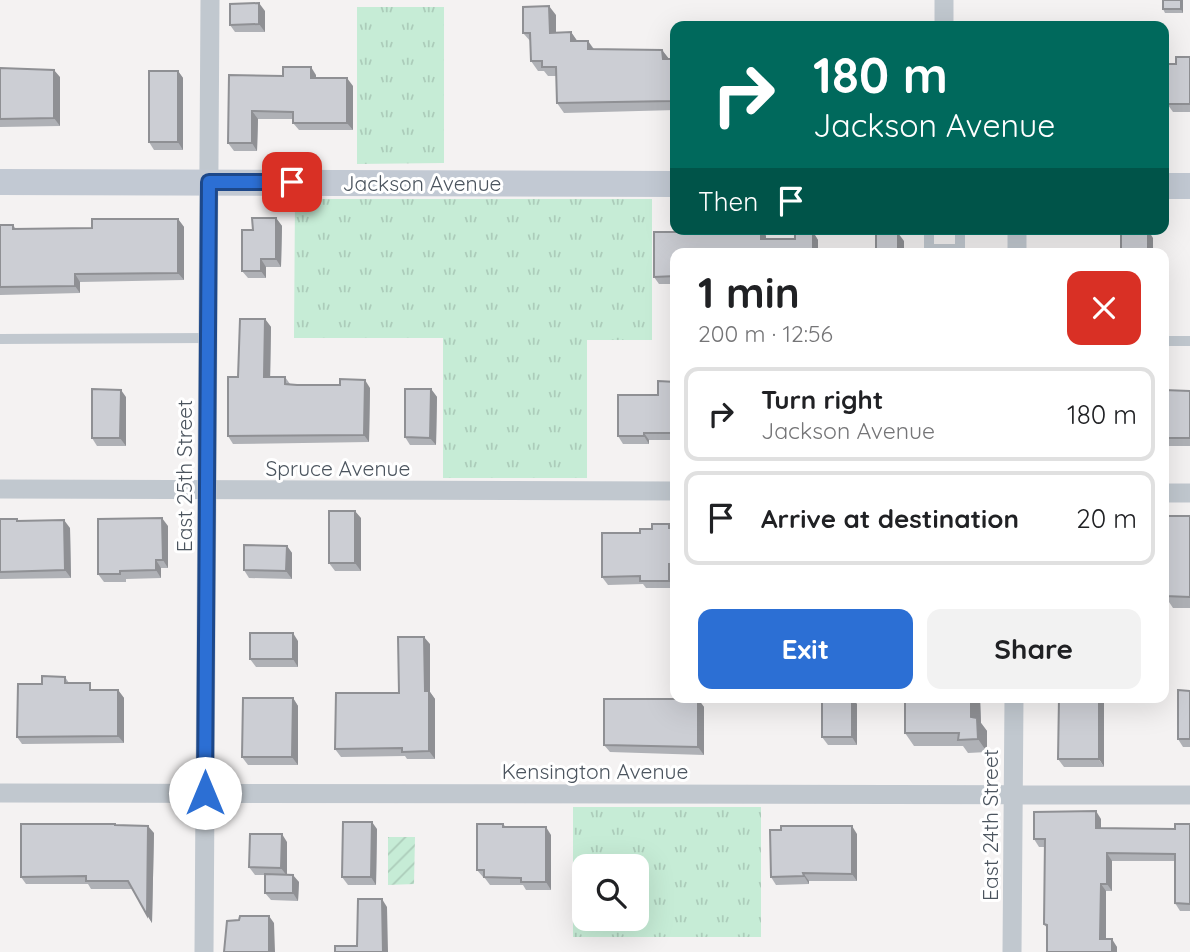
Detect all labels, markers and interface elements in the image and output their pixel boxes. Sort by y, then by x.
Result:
text: 180 m [813,44,948,105]
icon: right [698,49,789,140]
text: Jackson Avenue [813,105,1055,145]
pin [262,152,322,212]
icon: arrive [273,163,311,201]
street label: Jackson Avenue [343,170,501,196]
icon: arrive [772,182,810,220]
text: Then [698,185,758,218]
text: 1 min [698,266,800,319]
button: close [1067,271,1141,345]
text: 200 m · 12:56 [698,319,833,348]
text: Turn right [761,383,883,416]
icon: right [702,395,740,433]
text: 180 m [1067,398,1137,431]
street label: East 25th Street [171,400,197,552]
text: Jackson Avenue [761,416,935,445]
street label: Spruce Avenue [266,455,410,481]
icon: arrive [702,499,740,537]
text: Arrive at destination [761,502,1019,535]
text: 20 m [1076,502,1137,535]
button: Exit [698,609,913,689]
button: Share [927,609,1141,689]
street label: East 24th Street [977,749,1003,901]
position arrow [168,756,242,830]
street label: Kensington Avenue [502,758,688,784]
map controls [572,854,649,931]
button: search [572,854,649,931]

